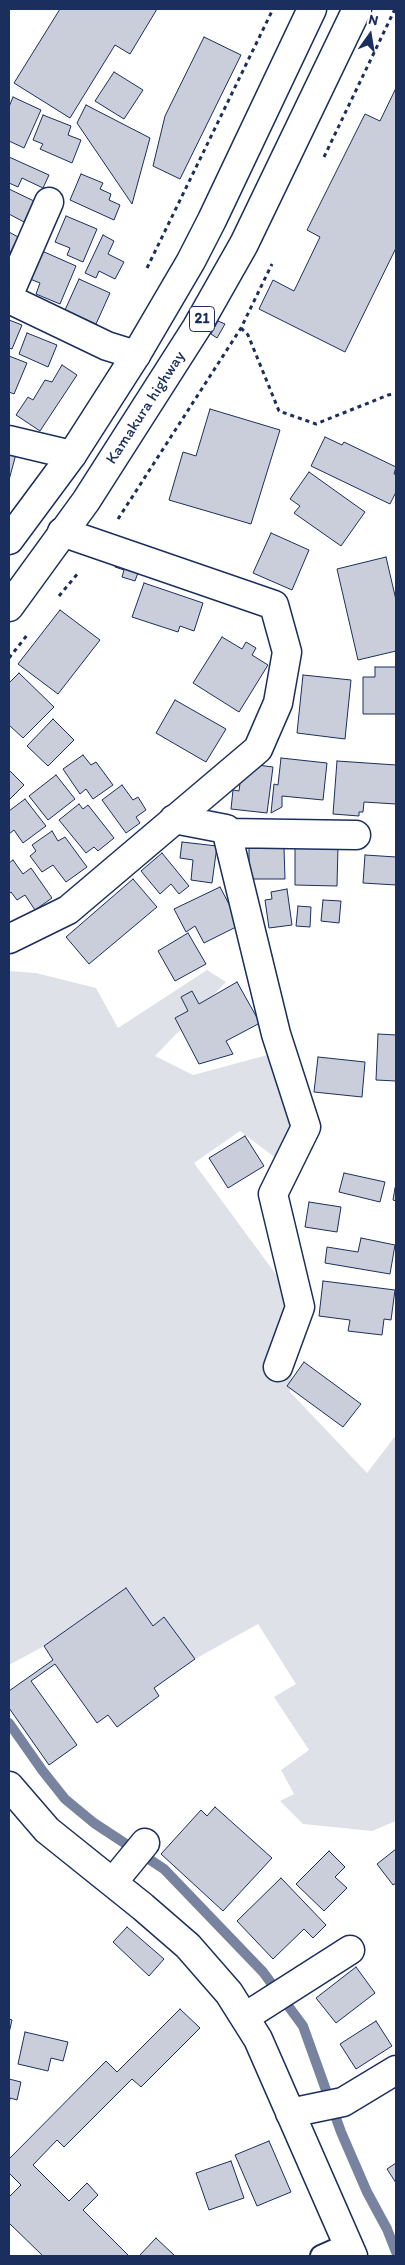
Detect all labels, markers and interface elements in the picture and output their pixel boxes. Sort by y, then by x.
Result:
north arrow [345,10,395,60]
text: N [367,11,380,29]
road number: 21 [190,306,214,332]
street label: Kamakura highway [102,348,190,468]

